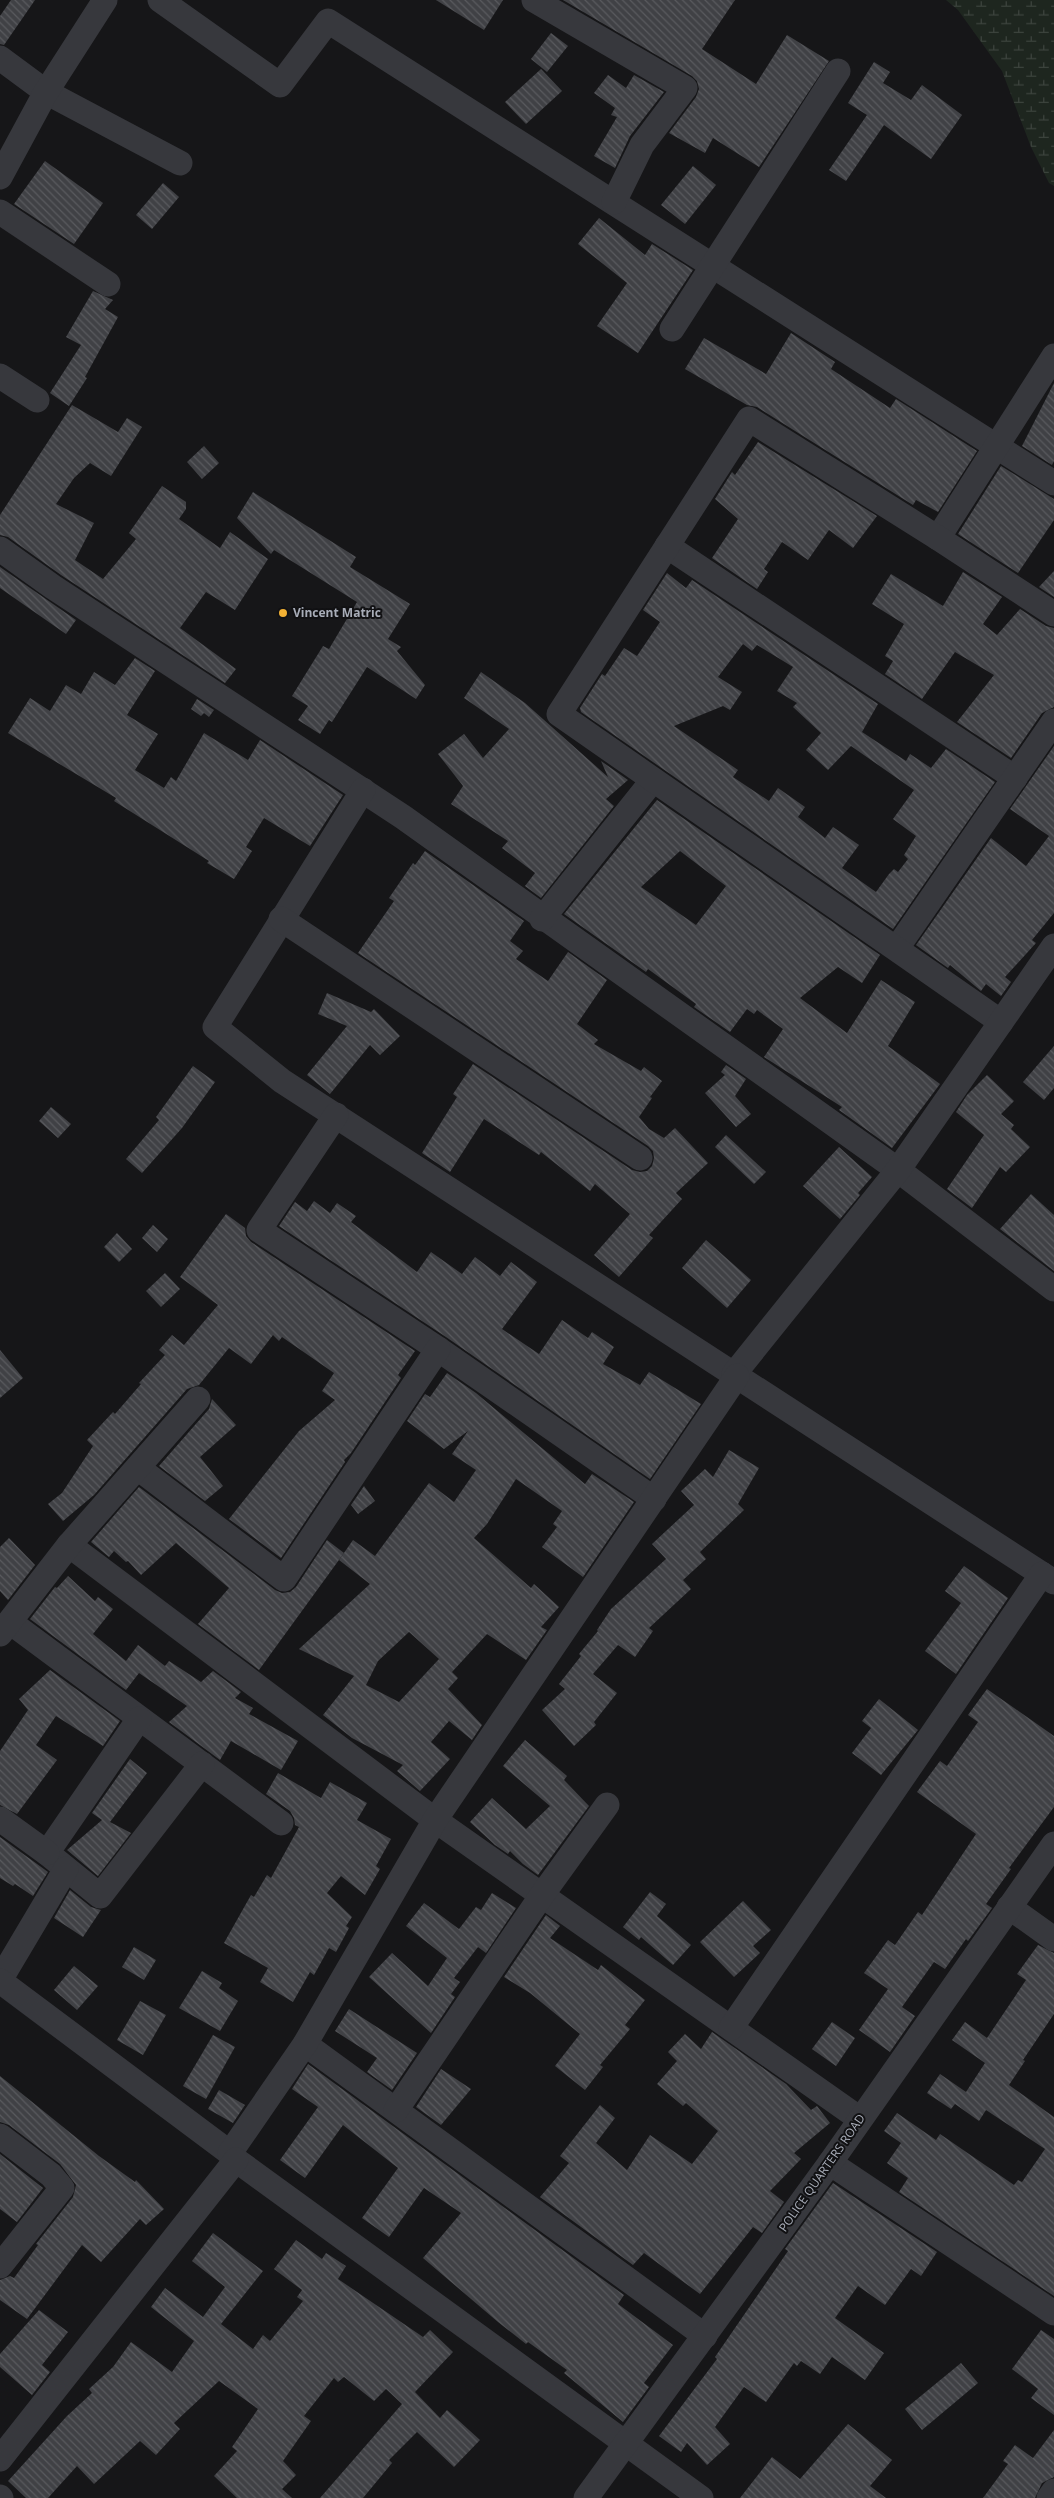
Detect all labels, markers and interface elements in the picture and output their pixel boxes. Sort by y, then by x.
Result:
place label: Vincent Matric [293,604,381,621]
marker: Vincent Matric [277,607,289,619]
street label: POLICE QUARTERS ROAD [774,2110,869,2235]

